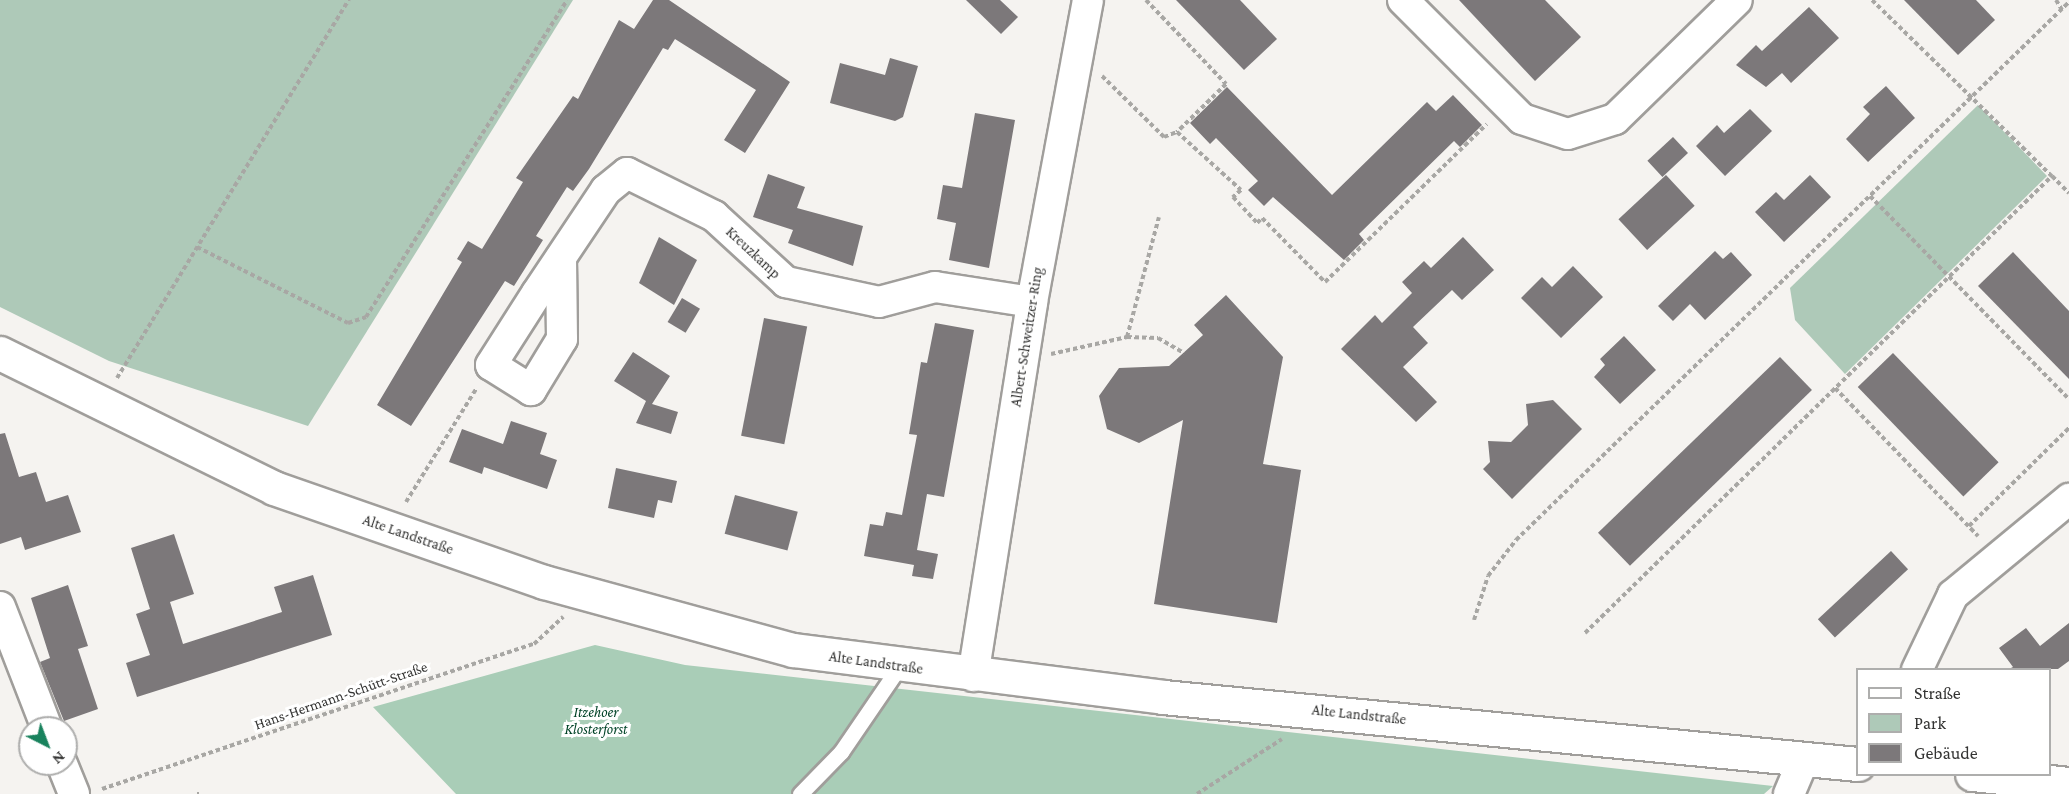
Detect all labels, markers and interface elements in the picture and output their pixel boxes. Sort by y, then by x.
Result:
street label: Kreuzkamp [722,223,784,283]
street label: Albert-Schweitzer-Ring [1007,266,1047,408]
street label: Alte Landstraße [360,511,456,559]
street label: Alte Landstraße [828,647,924,679]
street label: Hans-Hermann-Schütt-Straße [252,658,430,734]
legend [1856,668,2051,776]
text: Straße [1914,683,1961,703]
street label: Alte Landstraße [1311,701,1407,729]
park label: Itzehoer Klosterforst [565,703,627,738]
text: Park [1914,713,1946,733]
north arrow [18,716,78,776]
text: Gebäude [1914,743,1978,763]
text: N [49,748,69,768]

